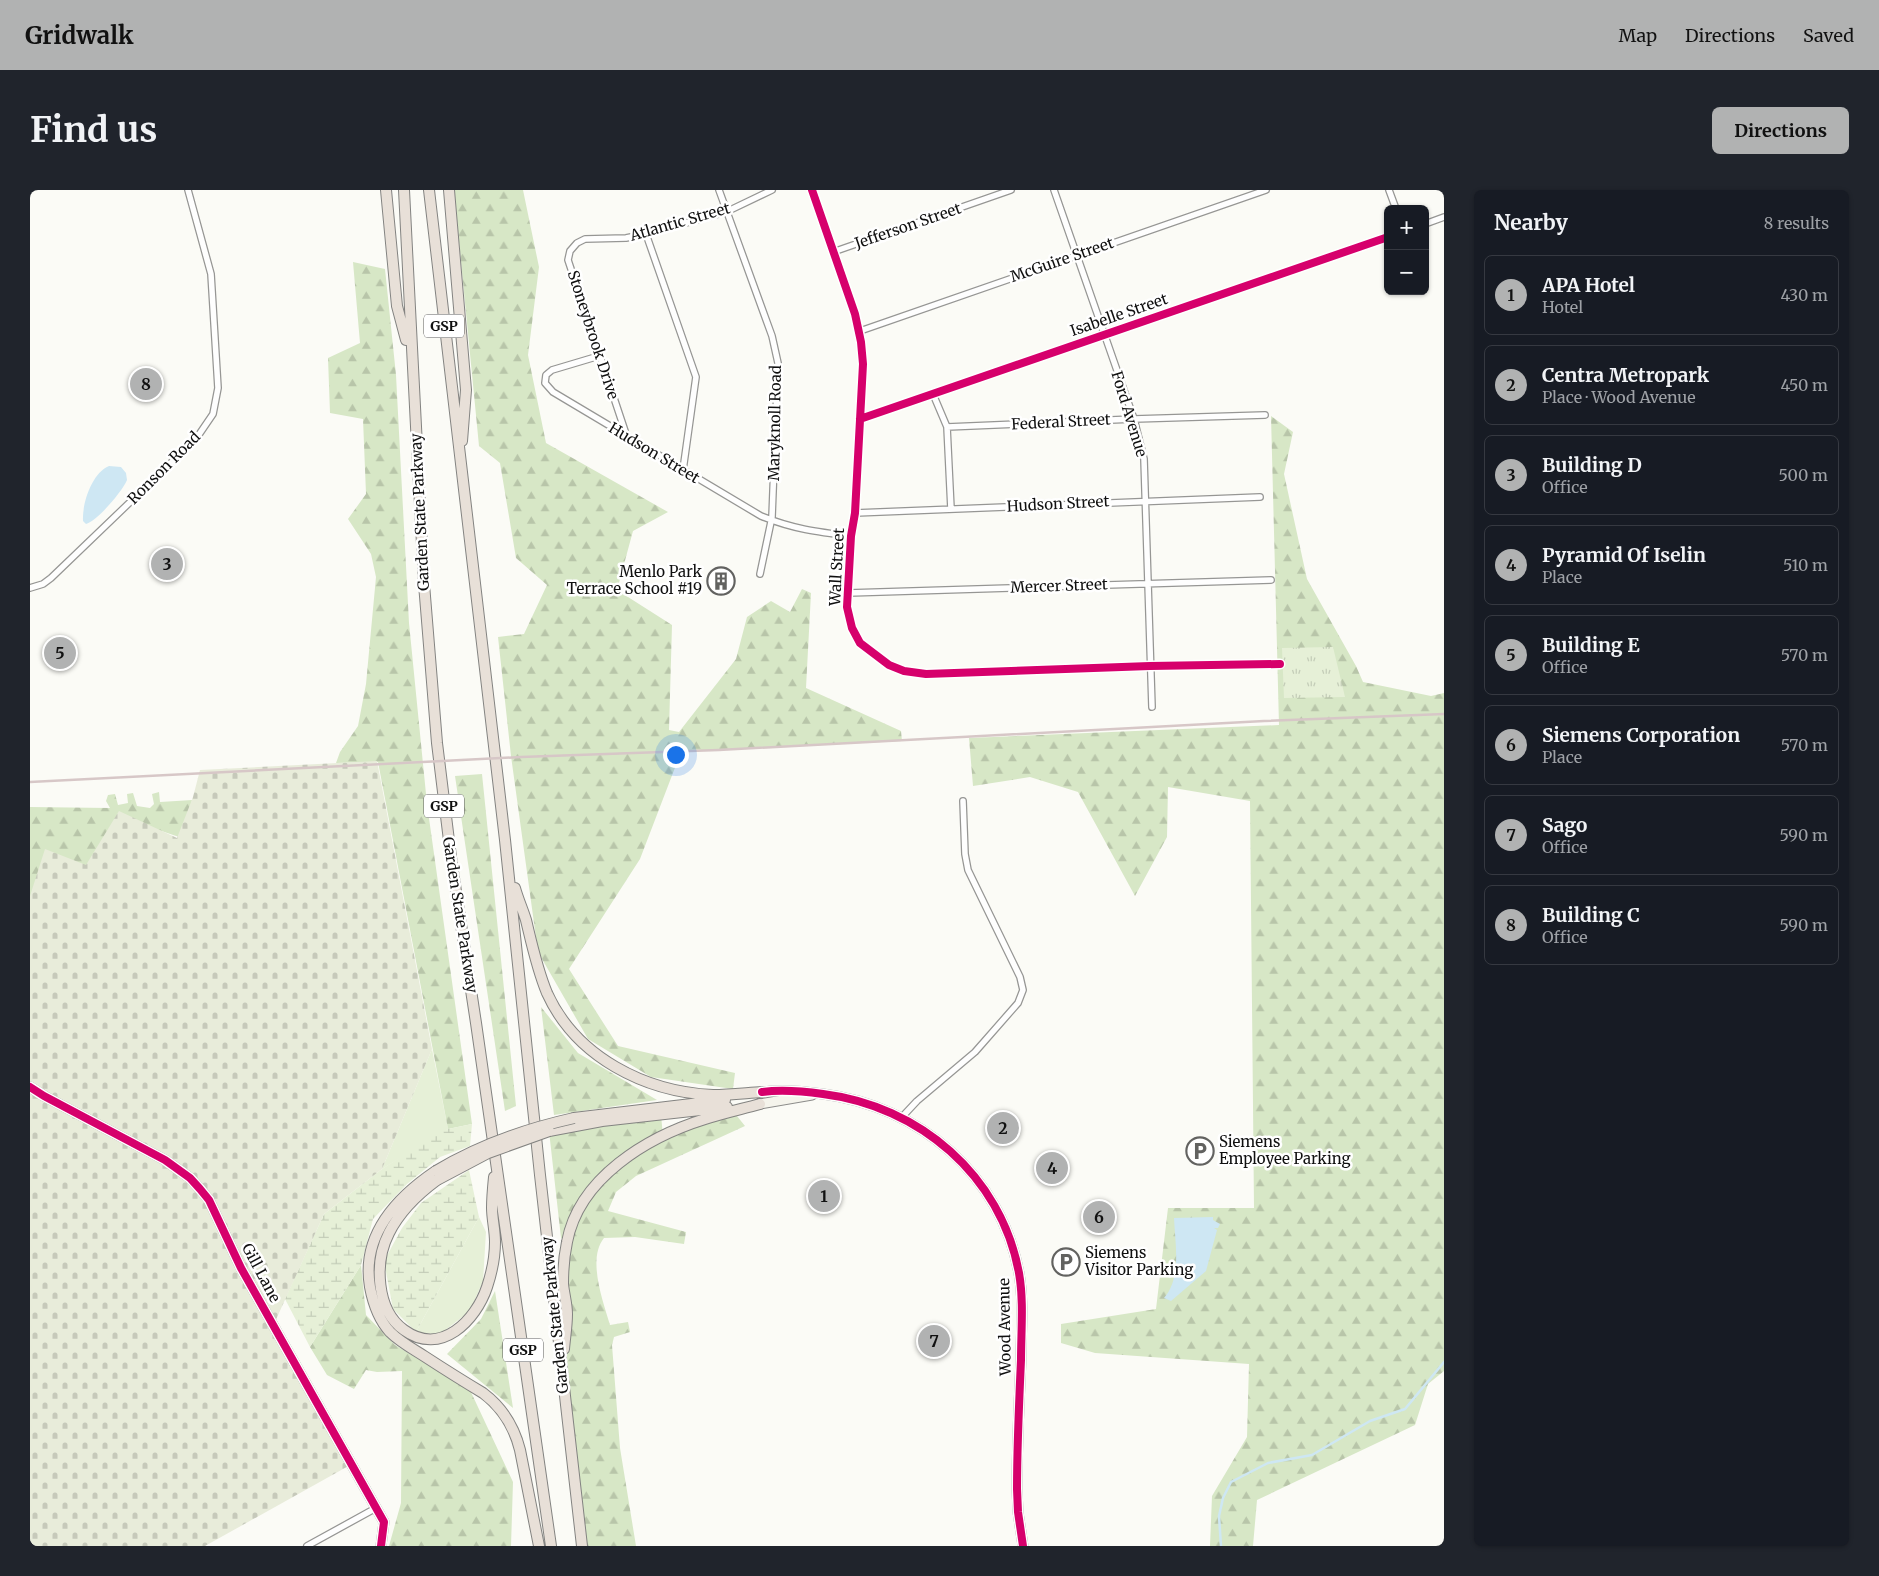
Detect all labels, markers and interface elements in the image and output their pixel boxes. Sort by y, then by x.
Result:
text: Gridwalk [25,20,134,51]
text: Map [1619,24,1657,47]
text: Directions [1685,24,1775,47]
text: Saved [1803,24,1854,47]
button: Directions [1712,107,1849,154]
text: Find us [30,108,157,152]
street label: Atlantic Street [627,198,732,245]
street label: Jefferson Street [851,198,964,253]
map controls [1384,205,1429,295]
button: + [1384,205,1429,250]
text: Nearby [1494,209,1568,236]
text: 8 results [1764,213,1829,233]
street label: McGuire Street [1008,233,1116,286]
button: − [1384,250,1429,295]
street label: Stoneybrook Drive [564,268,623,402]
text: APA Hotel [1542,273,1635,297]
text: 1 [1507,285,1515,305]
text: 430 m [1781,285,1828,305]
street label: Isabelle Street [1068,289,1170,340]
text: Hotel [1542,297,1583,317]
road number: GSP [424,314,464,338]
text: Centra Metropark [1542,363,1709,387]
pin: 8 [130,365,162,403]
street label: Maryknoll Road [764,365,785,481]
street label: Ford Avenue [1107,369,1152,459]
text: 2 [1506,375,1516,395]
text: 450 m [1780,375,1828,395]
text: Place · Wood Avenue [1542,387,1696,407]
street label: Federal Street [1011,409,1111,434]
street label: Hudson Street [605,418,703,487]
street label: Ronson Road [123,427,204,508]
street label: Garden State Parkway [406,432,433,591]
text: Building D [1542,453,1642,477]
text: 3 [1506,465,1516,485]
text: 500 m [1778,465,1828,485]
text: Office [1542,477,1588,497]
street label: Hudson Street [1006,491,1110,516]
street label: Wall Street [825,527,848,608]
text: Pyramid Of Iselin [1542,543,1706,567]
pin: 3 [151,545,183,583]
text: 4 [1506,555,1516,575]
text: 510 m [1783,555,1828,575]
place label: Menlo Park Terrace School #19 [566,562,702,598]
building icon: Menlo Park Terrace School #19 [706,566,736,596]
text: Place [1542,567,1582,587]
street label: Mercer Street [1010,574,1108,597]
text: Building E [1542,633,1640,657]
pin: 5 [44,634,76,672]
text: 5 [1506,645,1516,665]
text: 570 m [1781,645,1828,665]
text: Office [1542,657,1588,677]
text: Siemens Corporation [1542,723,1740,747]
text: 6 [1506,735,1516,755]
text: 570 m [1781,735,1828,755]
your location [663,742,689,768]
text: Place [1542,747,1582,767]
road number: GSP [424,794,464,818]
text: Sago [1542,813,1587,837]
text: 7 [1506,825,1516,845]
text: 590 m [1779,825,1828,845]
street label: Garden State Parkway [439,836,482,995]
text: Office [1542,837,1588,857]
text: Building C [1542,903,1640,927]
text: 8 [1506,915,1516,935]
text: 590 m [1779,915,1828,935]
text: Office [1542,927,1588,947]
pin: 2 [987,1109,1019,1147]
place label: Siemens Employee Parking [1219,1132,1351,1168]
parking icon: Siemens Employee Parking [1185,1136,1215,1166]
pin: 4 [1036,1149,1068,1187]
pin: 1 [808,1177,840,1215]
pin: 6 [1083,1198,1115,1236]
street label: Garden State Parkway [537,1235,572,1394]
street label: Gill Lane [238,1240,285,1306]
place label: Siemens Visitor Parking [1084,1243,1193,1279]
parking icon: Siemens Visitor Parking [1051,1247,1081,1277]
street label: Wood Avenue [994,1278,1015,1377]
pin: 7 [918,1322,950,1360]
road number: GSP [503,1338,543,1362]

